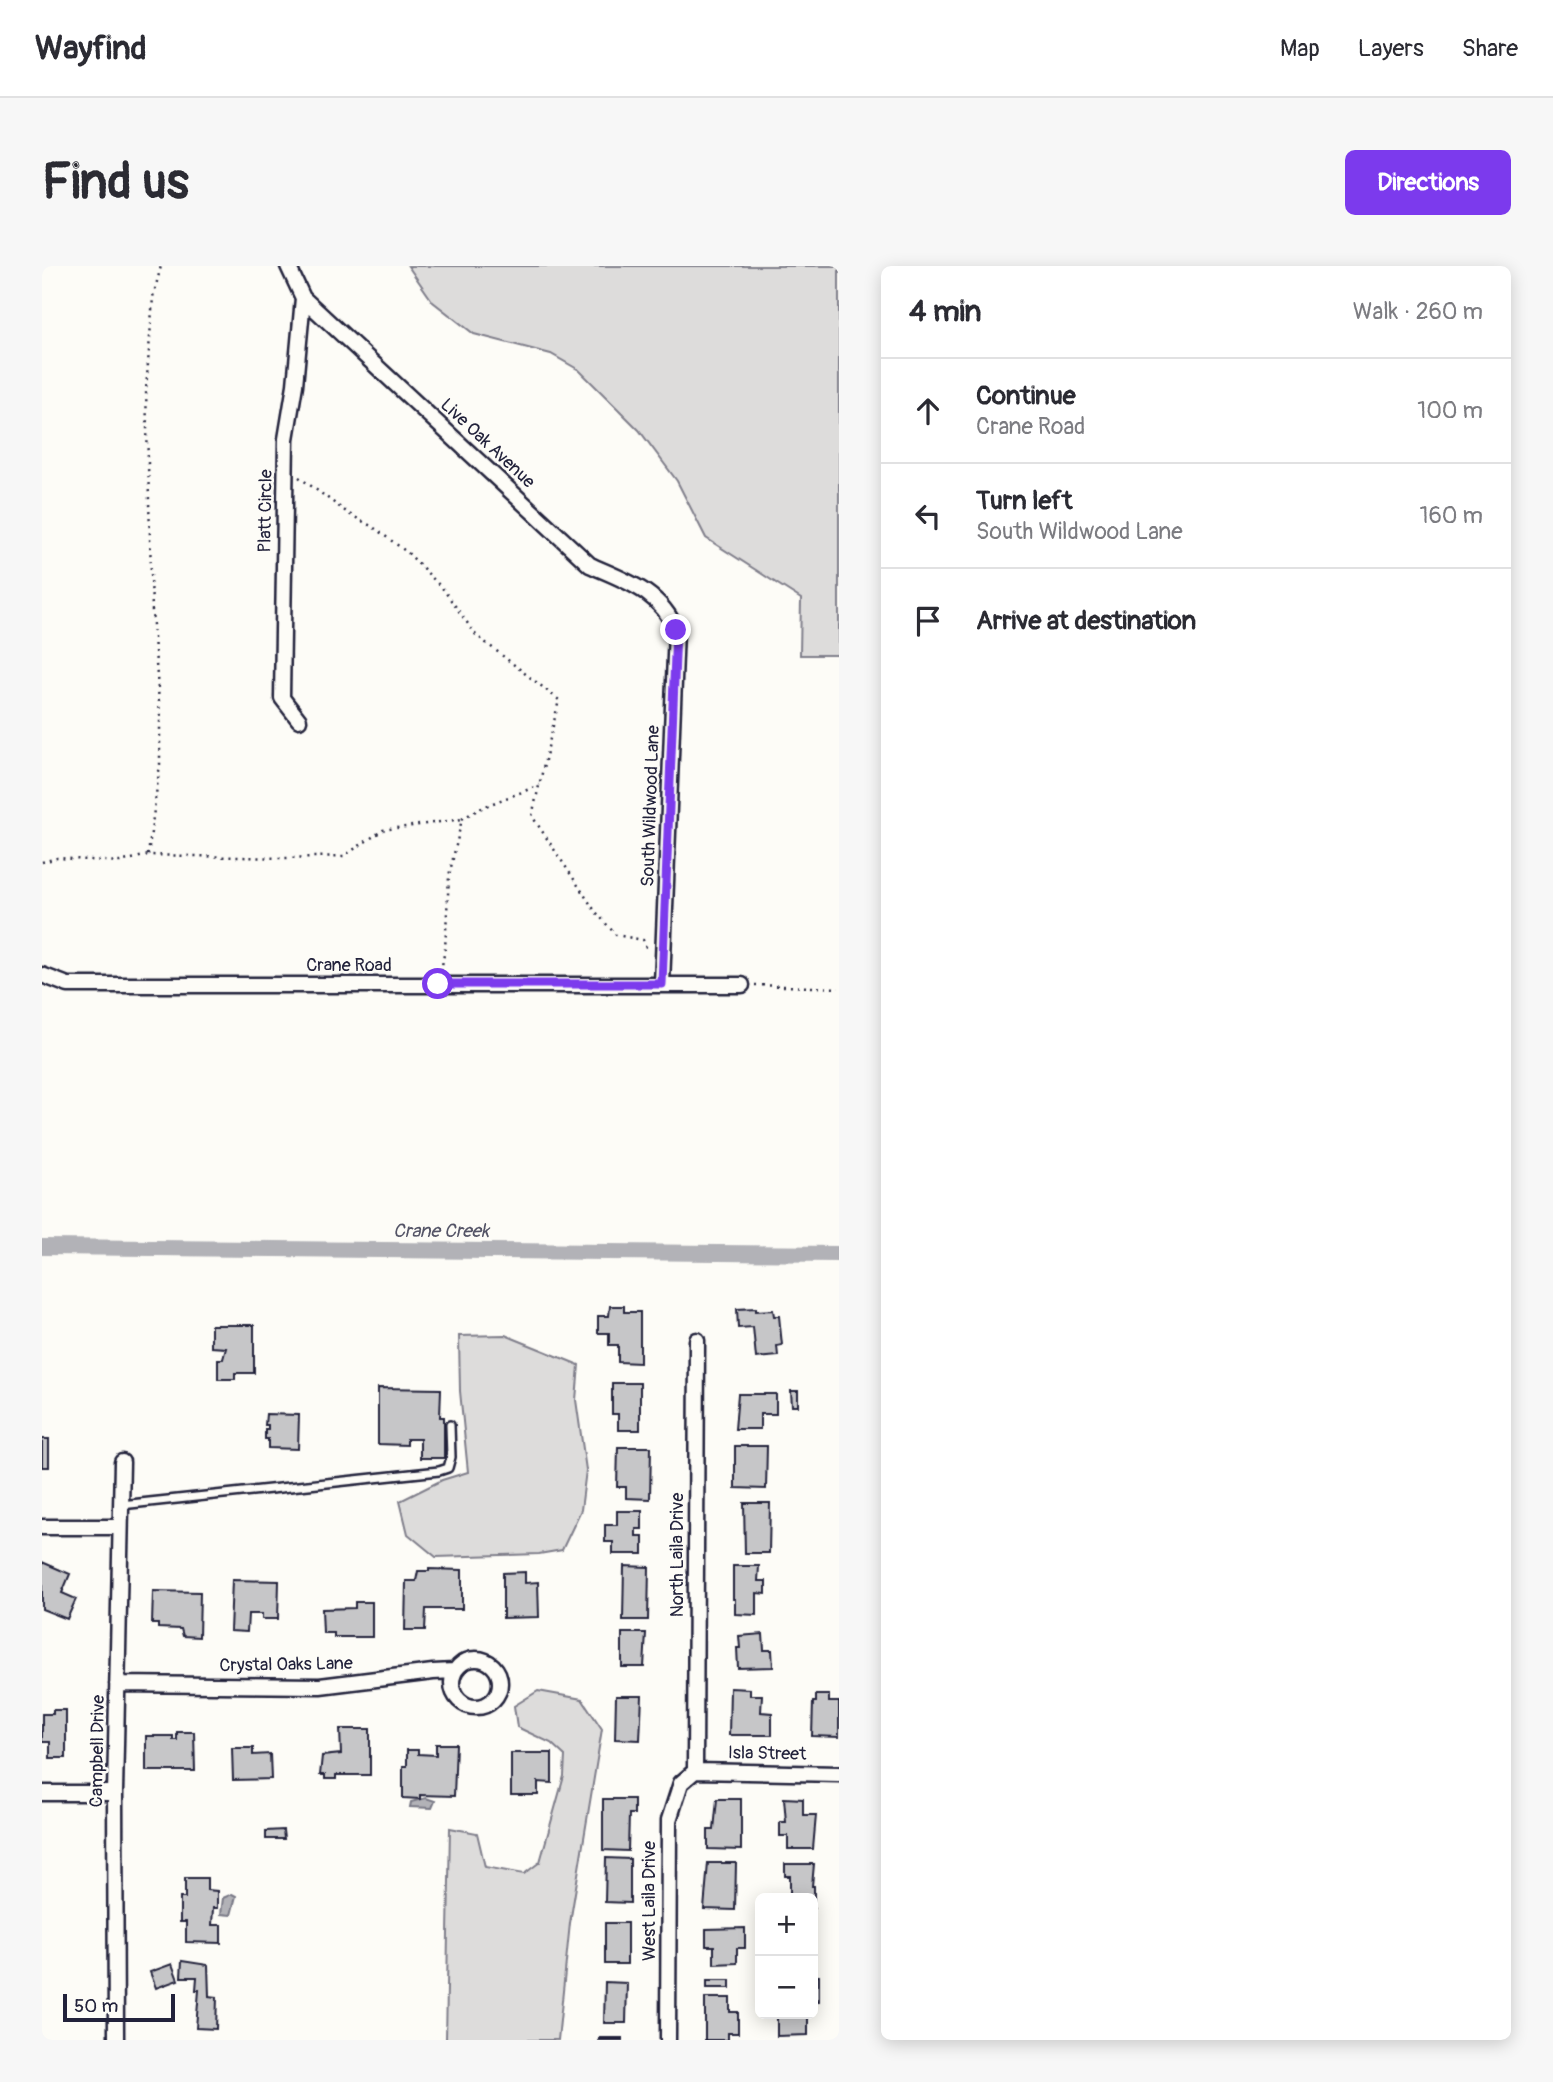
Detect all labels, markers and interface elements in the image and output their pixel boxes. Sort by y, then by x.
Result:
text: Wayfind [35,28,147,69]
text: Map [1280,34,1320,63]
text: Layers [1358,34,1424,63]
text: Share [1462,34,1518,63]
button: Directions [1345,150,1511,215]
text: Find us [42,152,189,213]
text: 4 min [909,293,982,330]
text: Walk · 260 m [1353,297,1483,326]
text: Continue [976,380,1076,412]
icon: ahead [909,392,947,430]
street label: Live Oak Avenue [435,394,540,493]
text: 100 m [1417,396,1483,425]
text: Crane Road [976,412,1085,441]
street label: Platt Circle [253,469,278,553]
text: Turn left [976,485,1072,517]
icon: left [909,497,947,535]
text: 160 m [1419,501,1483,530]
text: South Wildwood Lane [976,517,1183,546]
icon: arrive [909,602,947,640]
text: Arrive at destination [976,605,1196,637]
route end [660,614,691,645]
street label: South Wildwood Lane [636,725,665,887]
street label: Crane Road [306,954,392,977]
route start [422,968,453,999]
water label: Crane Creek [393,1219,491,1243]
street label: North Laila Drive [666,1493,689,1617]
street label: Crystal Oaks Lane [219,1652,353,1677]
street label: Campbell Drive [85,1694,110,1807]
street label: Isla Street [728,1741,807,1766]
street label: West Laila Drive [638,1841,661,1961]
map controls [755,1893,818,2019]
button: + [755,1893,818,1956]
button: − [755,1956,818,2019]
scale bar [63,1991,175,2023]
text: 50 m [74,1994,118,2018]

